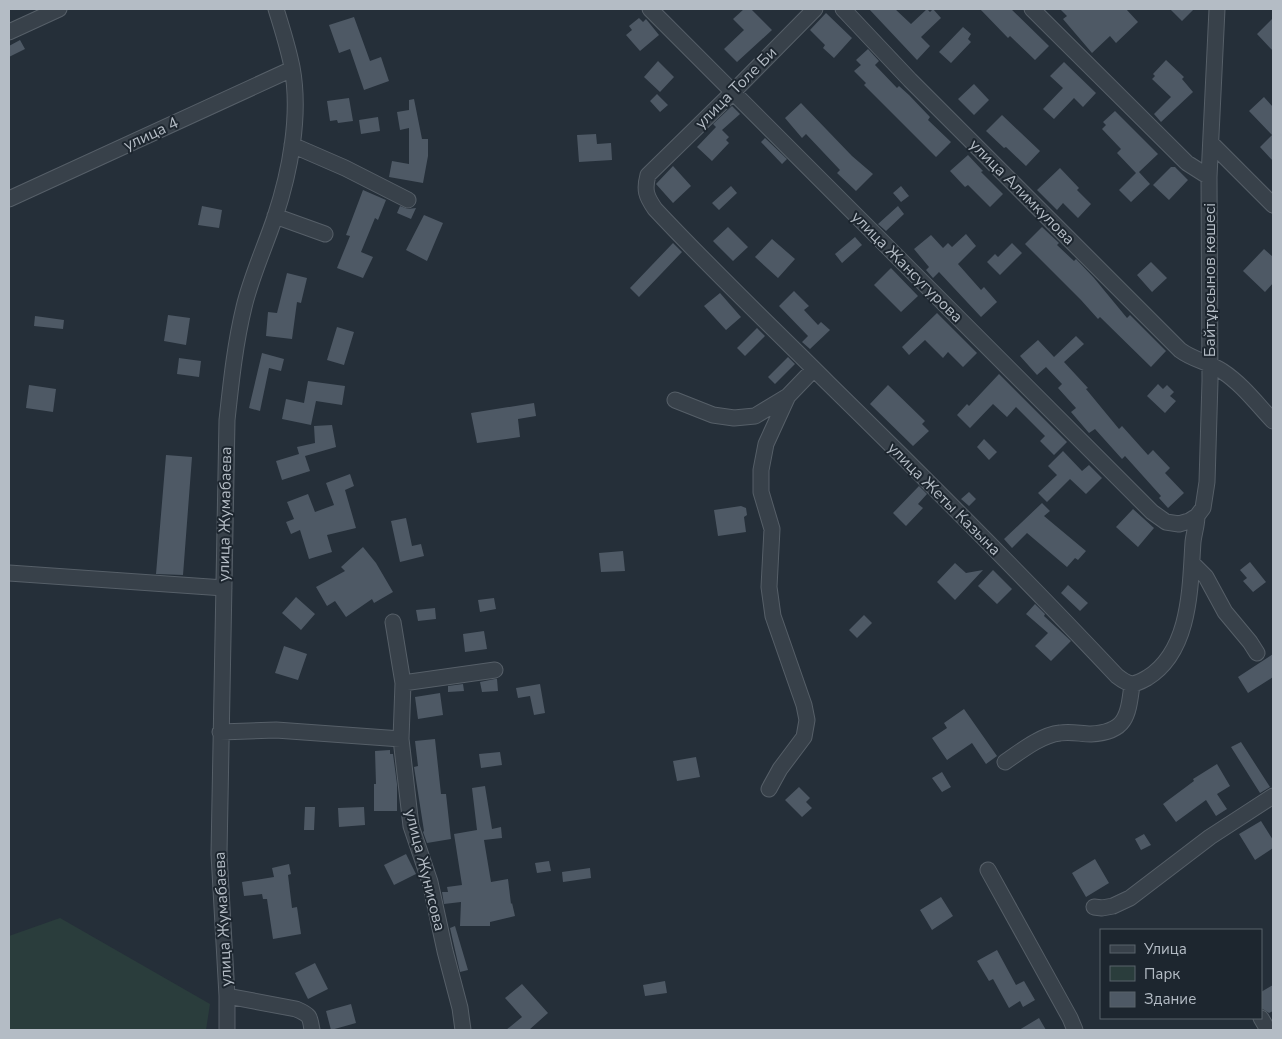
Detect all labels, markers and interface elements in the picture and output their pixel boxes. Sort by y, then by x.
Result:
street label: улица Толе Би [690,42,782,134]
street label: улица 4 [120,112,182,156]
street label: улица Алимкулова [964,134,1080,250]
street label: Байтұрсынов көшесі [1199,203,1221,357]
street label: улица Жансугурова [846,206,968,328]
street label: улица Жеты Казына [882,437,1006,561]
street label: улица Жумабаева [213,446,237,582]
street label: улица Жунисова [399,807,451,933]
street label: улица Жумабаева [208,851,238,987]
legend [1100,929,1262,1019]
text: Улица [1143,939,1187,959]
text: Парк [1144,964,1180,984]
text: Здание [1144,989,1196,1009]

